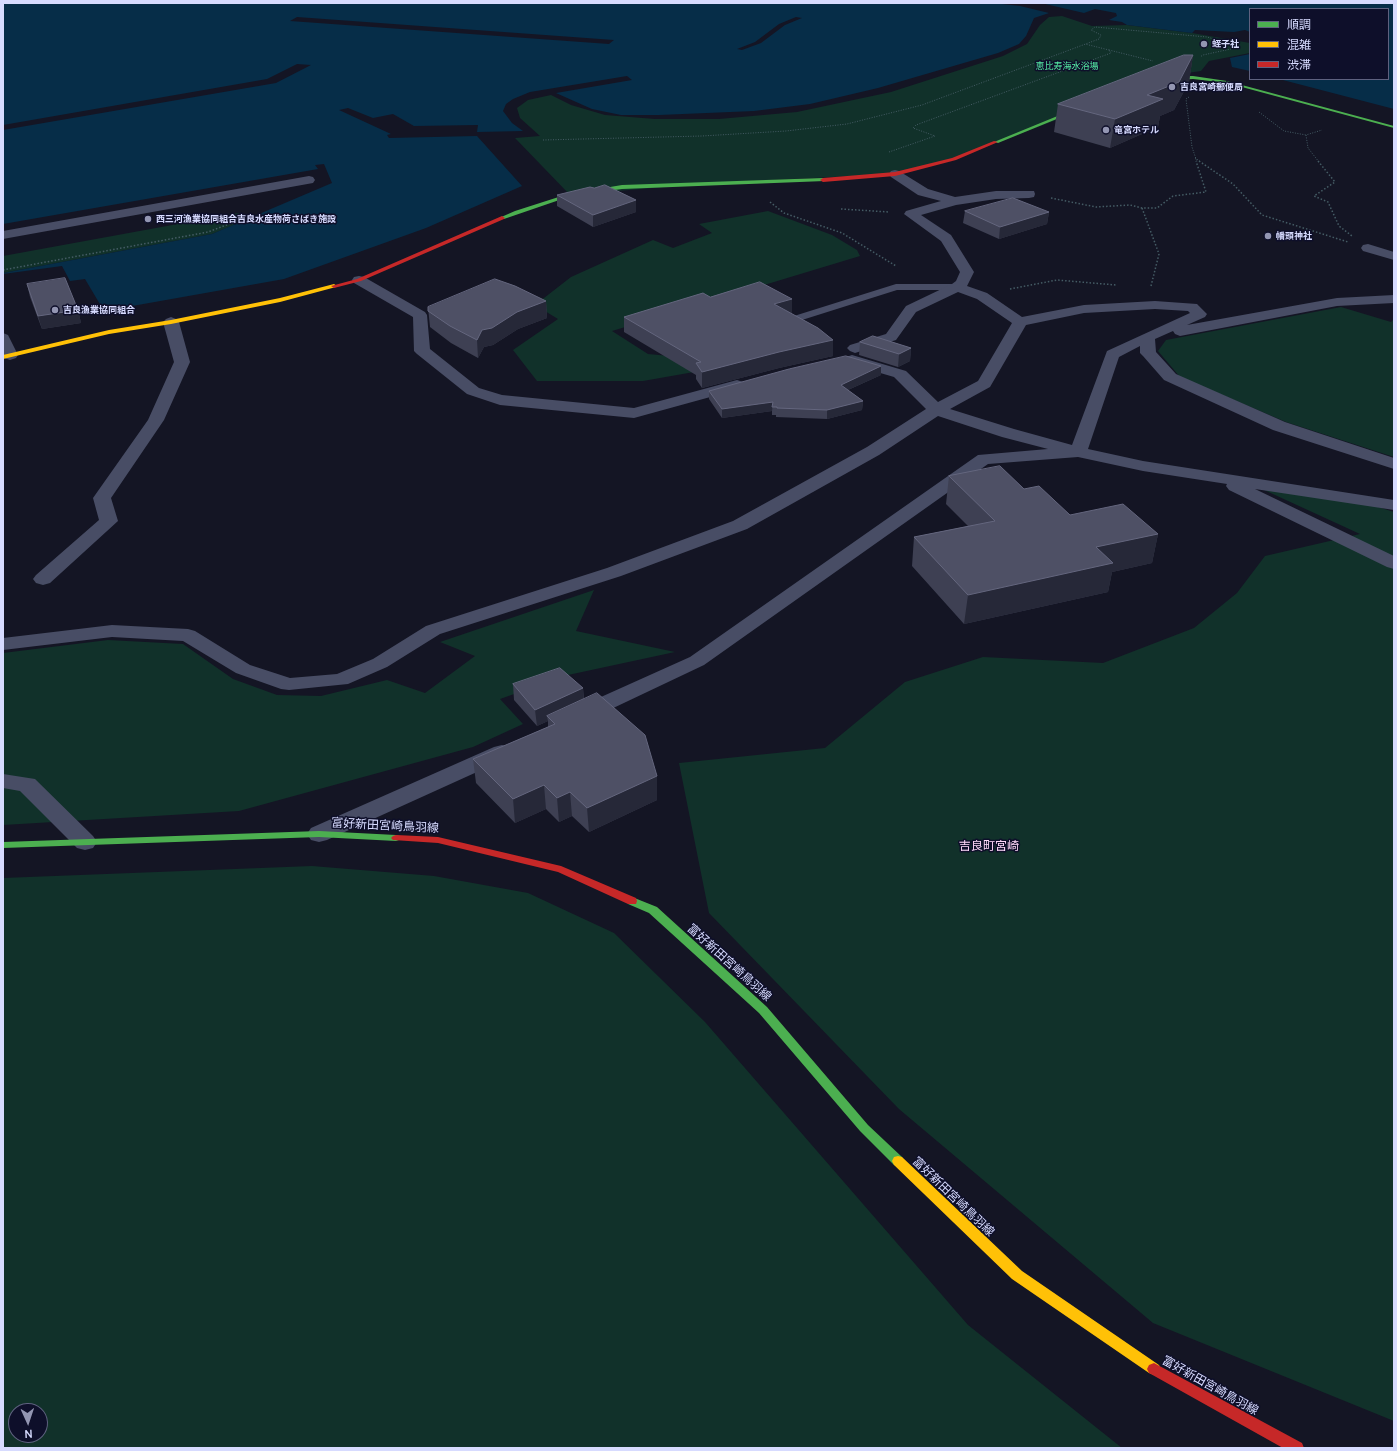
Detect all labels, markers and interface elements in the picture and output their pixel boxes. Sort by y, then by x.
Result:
legend [1249,8,1389,80]
text: 順調 [1287,16,1311,33]
text: 混雑 [1287,36,1311,53]
marker: 蛭子社 [1199,39,1209,49]
place label: 蛭子社 [1212,39,1239,49]
text: 渋滞 [1287,56,1311,73]
park label: 恵比寿海水浴場 [1036,61,1098,71]
marker: 吉良宮崎郵便局 [1167,82,1177,92]
place label: 吉良宮崎郵便局 [1180,82,1243,92]
marker: 竜宮ホテル [1101,125,1111,135]
place label: 竜宮ホテル [1114,125,1159,135]
marker: 西三河漁業協同組合吉良水産物荷さばき施設 [143,214,153,224]
place label: 西三河漁業協同組合吉良水産物荷さばき施設 [156,214,336,224]
marker: 幡頭神社 [1263,231,1273,241]
place label: 幡頭神社 [1276,231,1312,241]
marker: 吉良漁業協同組合 [50,305,60,315]
place label: 吉良漁業協同組合 [63,305,135,315]
street label: 富好新田宮崎鳥羽線 [331,816,439,836]
district label: 吉良町宮崎 [959,840,1019,854]
street label: 富好新田宮崎鳥羽線 [684,922,774,1004]
street label: 富好新田宮崎鳥羽線 [909,1154,997,1240]
street label: 富好新田宮崎鳥羽線 [1159,1354,1261,1418]
north arrow [8,1403,48,1443]
text: N [24,1427,33,1442]

